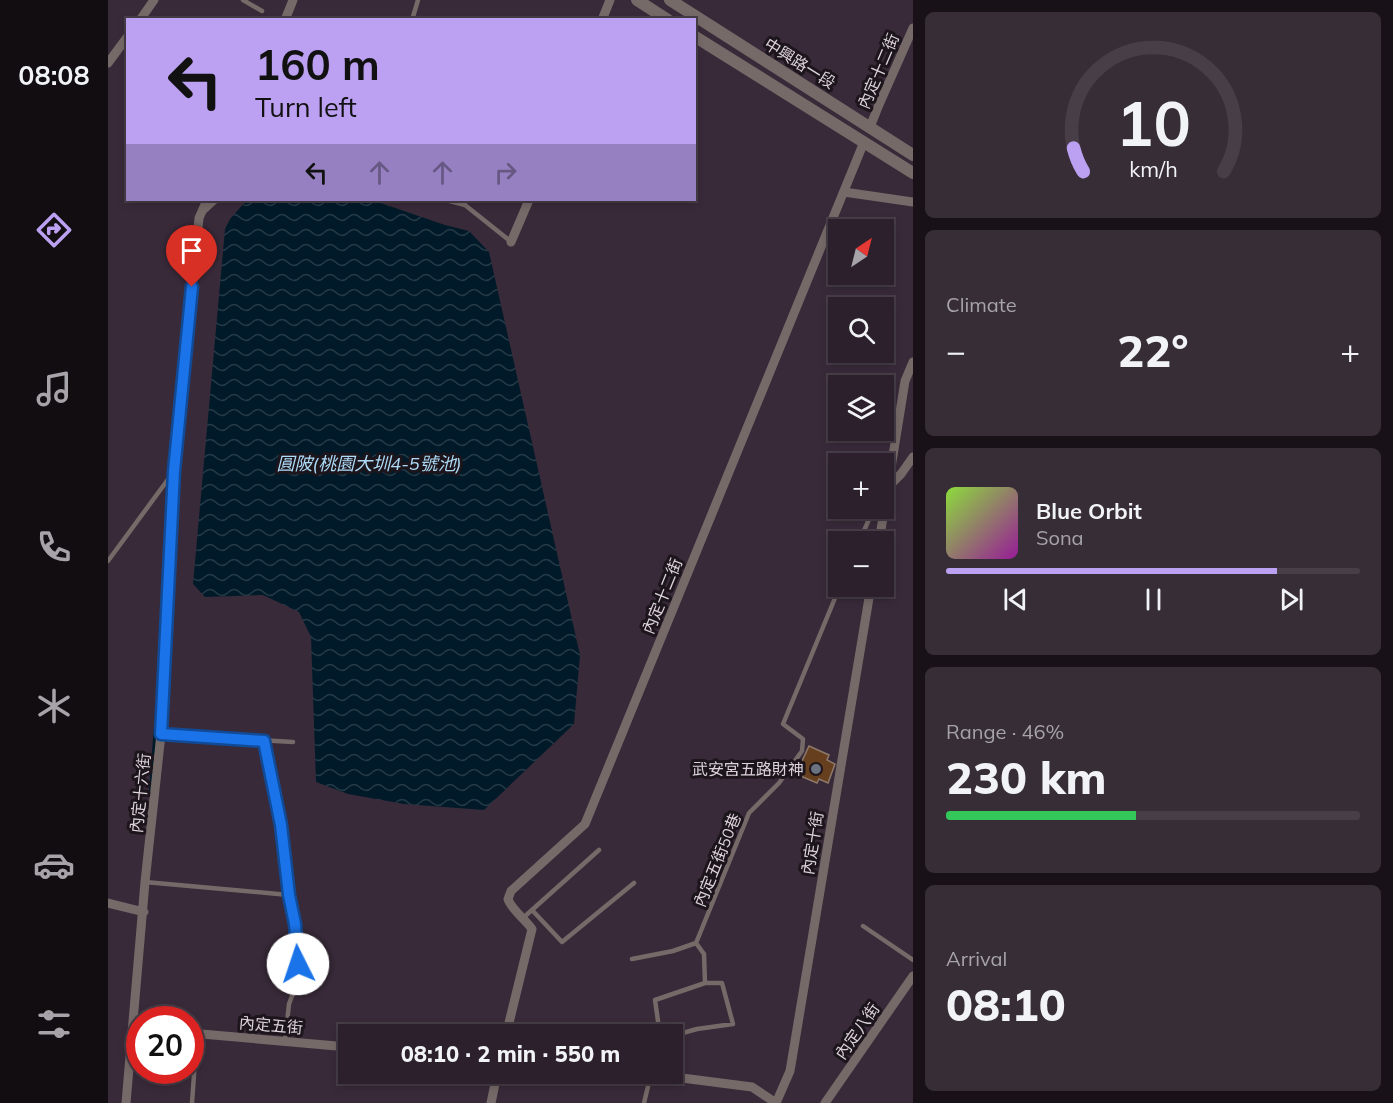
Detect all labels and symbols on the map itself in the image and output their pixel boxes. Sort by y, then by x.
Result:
street label: 內定十二街 [853,30,903,112]
street label: 中興路一段 [761,33,839,93]
north arrow [828,219,894,285]
pin [166,225,217,287]
water label: 圓陂(桃園大圳4-5號池) [277,452,461,475]
street label: 內定十二街 [638,555,686,637]
street label: 內定十六街 [126,752,154,834]
place label: 武安宮五路財神 [692,759,804,779]
marker: 武安宮五路財神 [809,762,823,776]
street label: 內定五街50巷 [689,810,745,910]
street label: 內定十街 [797,810,827,876]
position arrow [266,932,330,996]
street label: 內定八街 [830,999,884,1063]
speed limit sign: 20 [126,1006,204,1084]
street label: 內定五街 [238,1012,304,1038]

